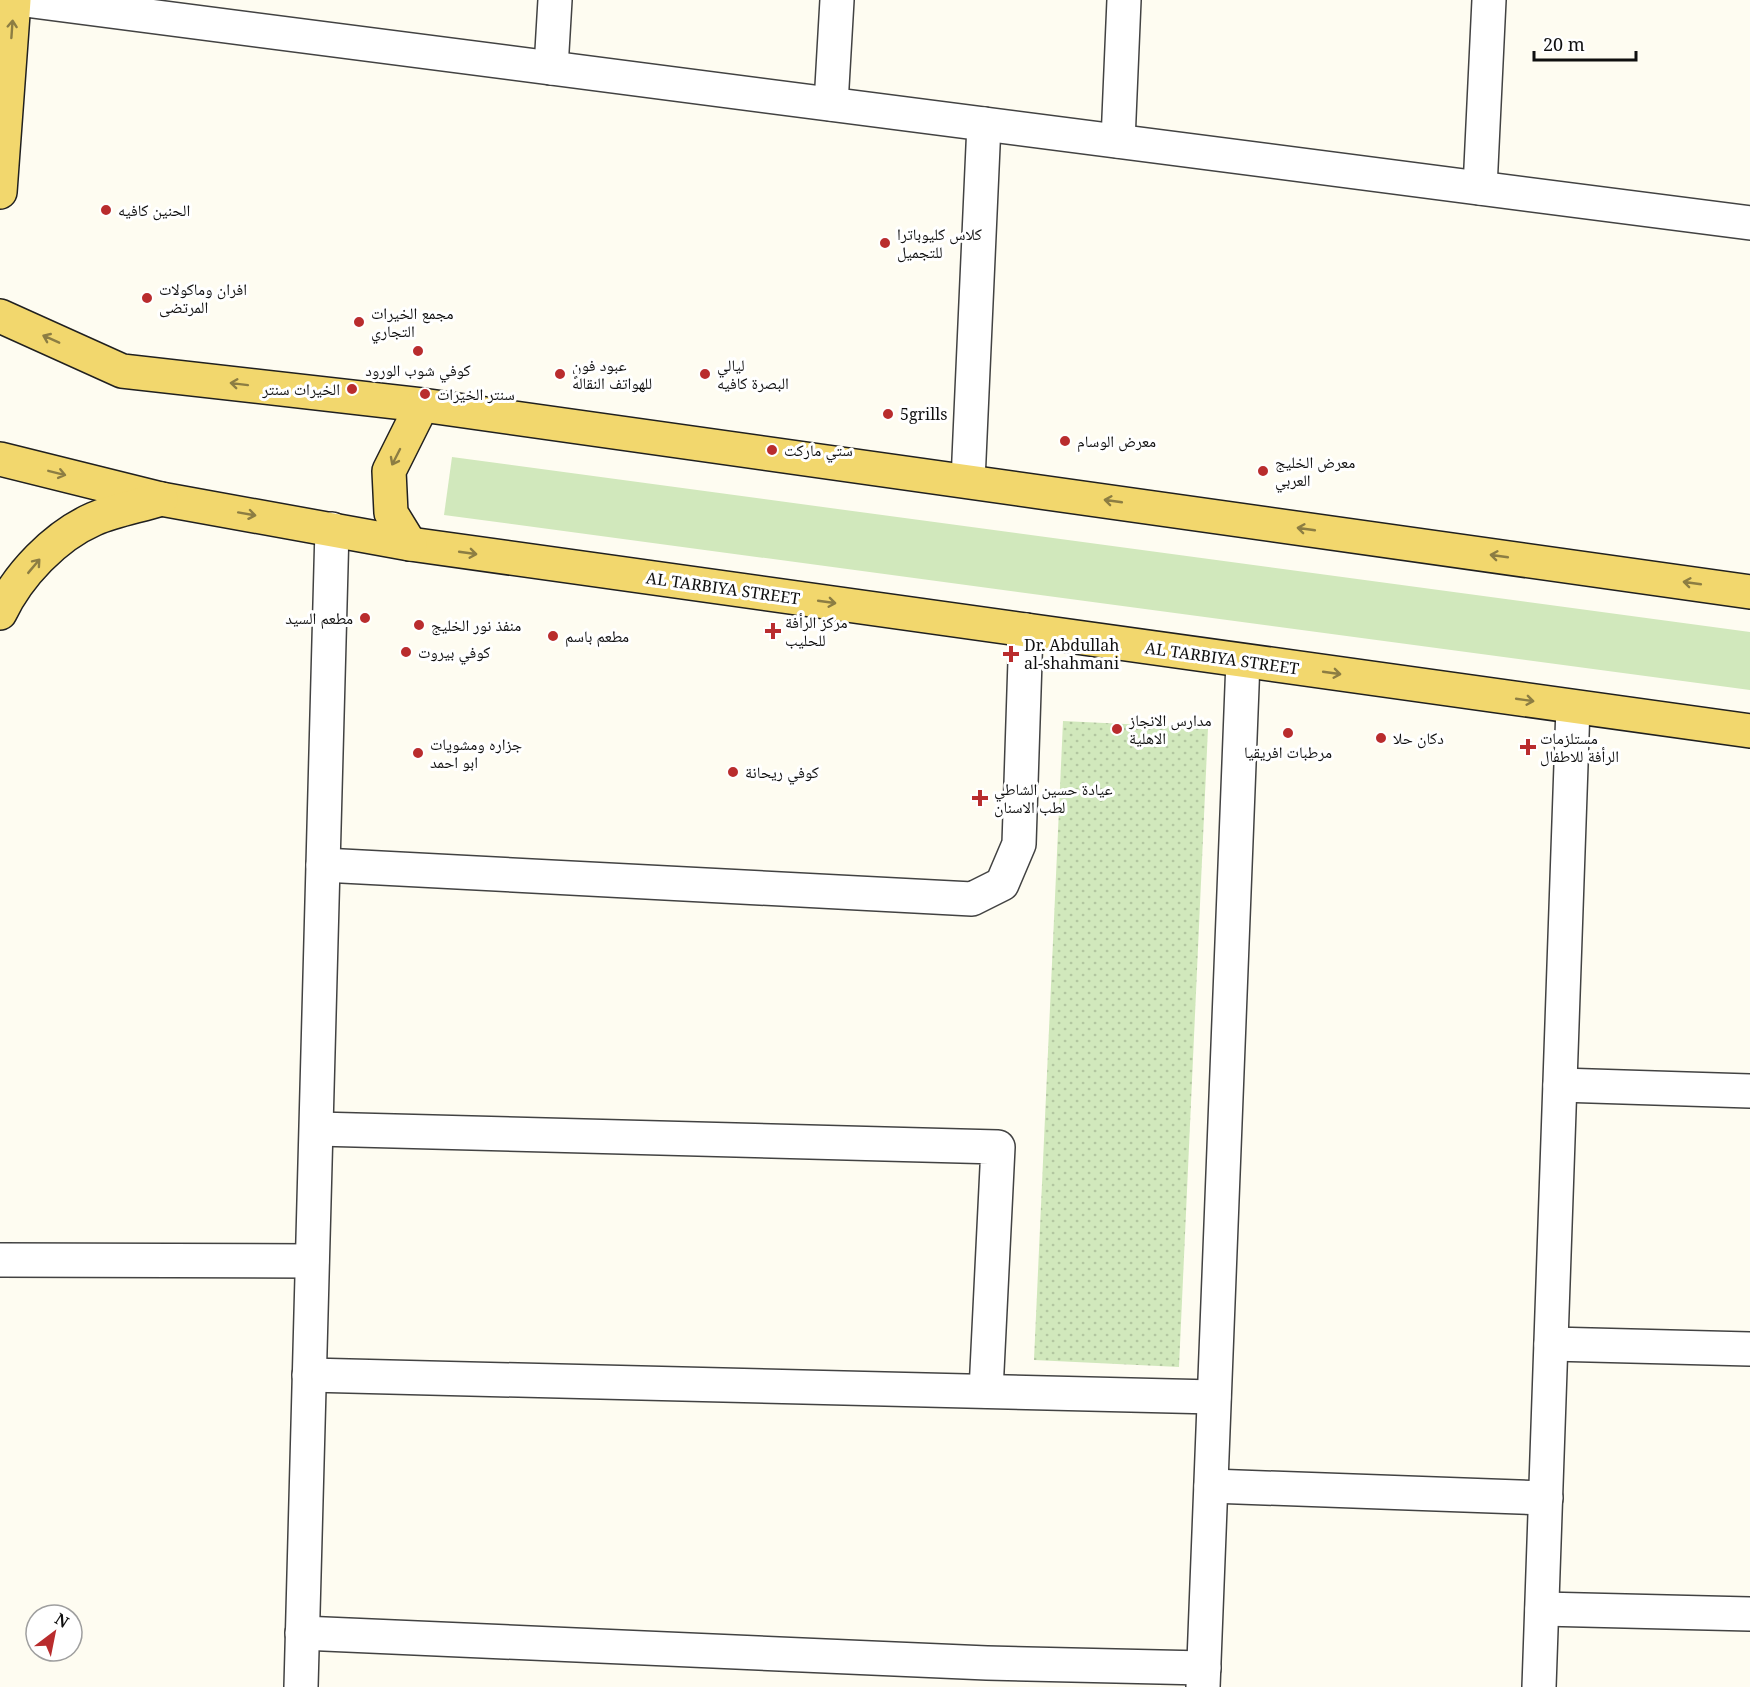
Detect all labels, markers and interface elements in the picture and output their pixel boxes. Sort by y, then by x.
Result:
one-way arrow [7,19,18,39]
scale bar [1534,24,1636,62]
text: 20 m [1543,32,1585,56]
place label: الحنين كافيه [118,199,190,221]
marker: الحنين كافيه [99,203,113,217]
place label: كلاس كليوباترا للتجميل [897,223,982,263]
marker: كلاس كليوباترا للتجميل [878,236,892,250]
place label: افران وماكولات المرتضى [159,278,247,318]
marker: افران وماكولات المرتضى [140,291,154,305]
place label: مجمع الخيرات التجاري [371,302,454,344]
marker: مجمع الخيرات التجاري [352,315,366,329]
one-way arrow [43,333,61,344]
marker: كوفي شوب الورود [411,344,425,358]
place label: عبود فون للهواتف النقالهً [572,354,652,394]
place label: ليالي البصرة كافيه [717,354,789,394]
place label: كوفي شوب الورود [365,359,471,383]
marker: عبود فون للهواتف النقالهً [553,367,567,381]
marker: ليالي البصرة كافيه [698,367,712,381]
one-way arrow [229,378,249,389]
place label: الخيرات سنتر [261,378,340,400]
marker: الخيرات سنتر [345,382,359,396]
place label: سنتر الخيرات [437,383,515,405]
marker: سنتر الخيرات [418,387,432,401]
place label: 5grills [900,403,947,425]
marker: 5grills [881,407,895,421]
place label: معرض الوسام [1077,430,1156,452]
marker: معرض الوسام [1058,434,1072,448]
place label: ستي ماركت [784,439,853,463]
marker: ستي ماركت [765,443,779,457]
one-way arrow [390,448,401,466]
place label: معرض الخليج العربي [1275,451,1355,493]
marker: معرض الخليج العربي [1256,464,1270,478]
one-way arrow [47,468,66,479]
one-way arrow [1103,496,1123,507]
one-way arrow [237,509,257,520]
one-way arrow [1297,523,1316,534]
one-way arrow [457,547,477,558]
one-way arrow [1490,551,1509,562]
one-way arrow [28,558,41,574]
street label: AL TARBIYA STREET [645,566,802,610]
one-way arrow [1683,578,1702,589]
one-way arrow [817,597,837,608]
place label: مطعم السيد [285,607,353,629]
marker: مطعم السيد [358,611,372,625]
place label: مركز الرأفة للحليب [785,611,847,651]
place label: منفذ نور الخليج [431,614,521,636]
marker: منفذ نور الخليج [412,618,426,632]
marker: مركز الرأفة للحليب [766,624,780,638]
place label: مطعم باسم [565,625,629,647]
marker: مطعم باسم [546,629,560,643]
place label: Dr. Abdullah al-shahmani [1024,634,1119,674]
street label: AL TARBIYA STREET [1144,636,1301,680]
place label: كوفي بيروت [418,641,491,665]
marker: كوفي بيروت [399,645,413,659]
marker: Dr. Abdullah al-shahmani [1002,645,1020,663]
one-way arrow [1322,668,1342,679]
one-way arrow [1515,695,1535,706]
place label: مدارس الانجاز الاهلية [1128,709,1212,749]
marker: مدارس الانجاز الاهلية [1110,722,1124,736]
marker: مرطبات افريقيا [1281,726,1295,740]
place label: دكان حلا [1393,727,1444,749]
place label: مستلزمات الرأفة للاطفال [1540,727,1619,767]
marker: دكان حلا [1374,731,1388,745]
place label: جزاره ومشويات ابو احمد [430,733,522,773]
marker: مستلزمات الرأفة للاطفال [1521,740,1535,754]
place label: مرطبات افريقيا [1244,741,1332,763]
marker: جزاره ومشويات ابو احمد [411,746,425,760]
place label: كوفي ريحانة [745,761,819,785]
marker: كوفي ريحانة [726,765,740,779]
place label: عيادة حسين الشاطي لطب الاسنان [994,778,1113,818]
marker: عيادة حسين الشاطي لطب الاسنان [971,789,989,807]
north arrow [24,1603,84,1663]
text: N [51,1608,73,1633]

